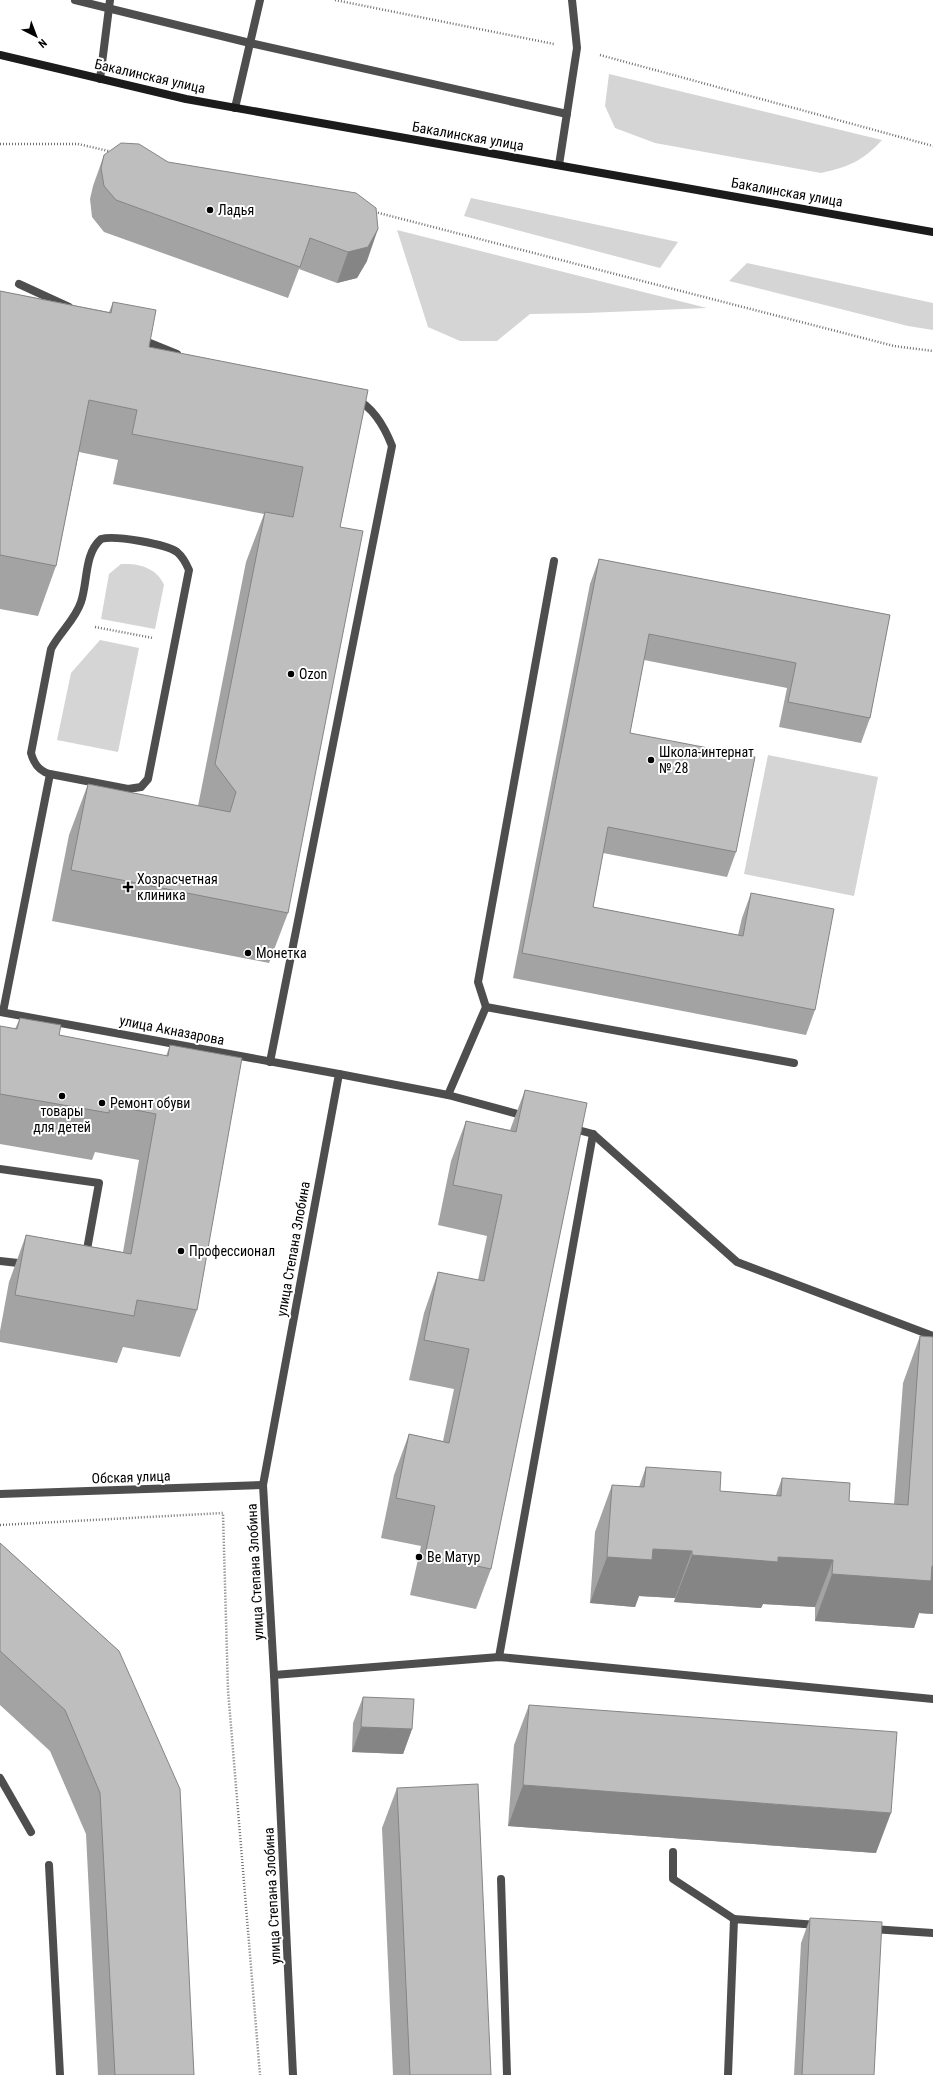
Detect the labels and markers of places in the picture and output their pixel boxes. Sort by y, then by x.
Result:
place label: Ладья [218,202,254,218]
marker: Ладья [205,205,215,215]
place label: Ozon [299,666,327,682]
marker: Ozon [286,669,296,679]
place label: Школа-интернат № 28 [659,744,754,776]
marker: Школа-интернат № 28 [646,755,656,765]
place label: Хозрасчетная клиника [137,871,218,903]
marker: Хозрасчетная клиника [122,881,134,893]
place label: Монетка [256,945,307,961]
marker: Монетка [243,948,253,958]
marker: товары для детей [57,1091,67,1101]
place label: Ремонт обуви [110,1095,190,1111]
marker: Ремонт обуви [97,1098,107,1108]
place label: товары для детей [33,1103,91,1135]
place label: Профессионал [189,1243,275,1259]
marker: Профессионал [176,1246,186,1256]
place label: Be Матур [427,1549,480,1565]
marker: Be Матур [414,1552,424,1562]

